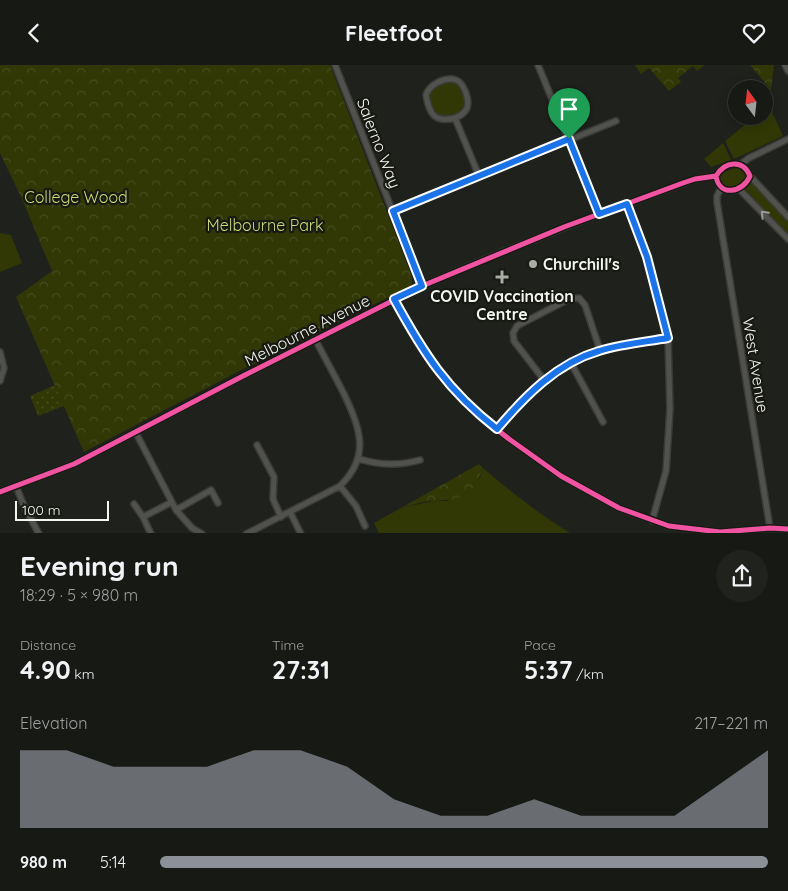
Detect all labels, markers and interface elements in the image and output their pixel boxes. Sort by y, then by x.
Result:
icon: back [20,19,48,47]
text: Fleetfoot [345,19,443,47]
icon: heart [740,19,768,47]
north arrow [728,80,772,125]
map controls [728,80,773,125]
pin [548,88,590,139]
street label: Salerno Way [353,95,405,191]
icon: arrive [555,95,583,123]
park label: College Wood [24,187,128,207]
one-way arrow [761,211,770,220]
park label: Melbourne Park [206,215,324,235]
place label: Churchill's [543,254,620,274]
marker: Churchill's [527,258,539,270]
marker: COVID Vaccination Centre [495,270,509,284]
place label: COVID Vaccination Centre [430,286,574,324]
street label: Melbourne Avenue [241,290,373,370]
street label: West Avenue [739,316,773,414]
scale bar [15,498,109,522]
text: 100 m [22,501,60,519]
text: Evening run [20,548,179,583]
button: share [716,550,768,602]
text: 18:29 · 5 × 980 m [20,585,138,605]
text: Distance [20,636,76,654]
text: Time [272,636,304,654]
text: Pace [524,636,556,654]
text: 4.90 [20,654,70,685]
text: 27:31 [272,654,330,685]
text: 5:37 [524,654,572,685]
text: km [70,665,95,683]
text: /km [572,665,604,683]
text: Elevation [20,713,87,733]
text: 217–221 m [694,713,768,733]
text: 980 m [20,852,67,872]
text: 5:14 [100,852,126,872]

